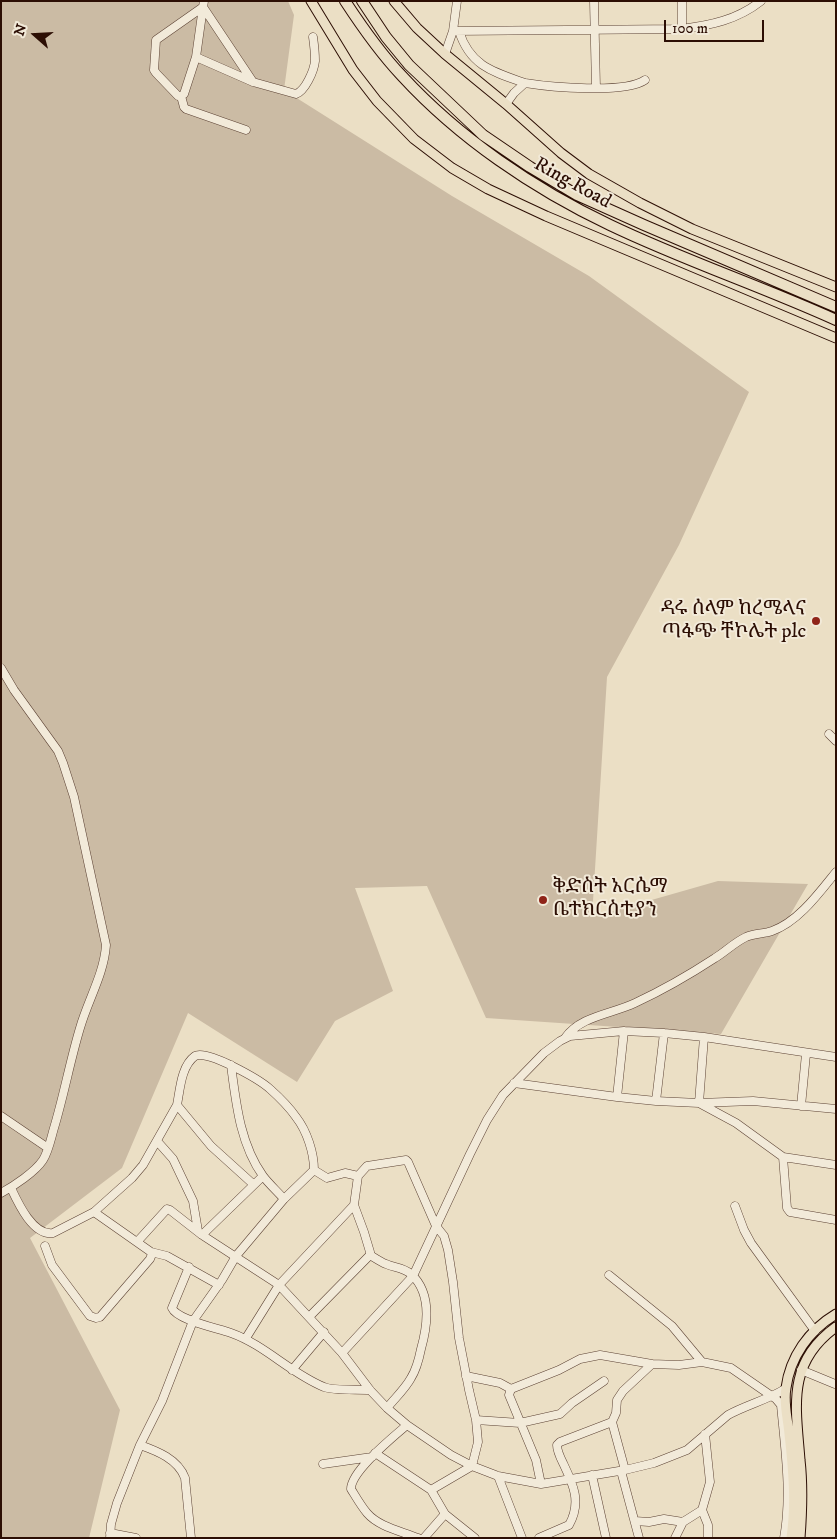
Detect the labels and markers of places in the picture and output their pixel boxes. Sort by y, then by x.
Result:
place label: ዳሩ ሰላም ከረሜላና ጣፋጭ ቸኮሌት plc [661,598,806,645]
marker: ዳሩ ሰላም ከረሜላና ጣፋጭ ቸኮሌት plc [810,615,822,627]
place label: ቅድስት አርሴማ ቤተክርስቲያን [553,876,668,923]
marker: ቅድስት አርሴማ ቤተክርስቲያን [537,894,549,906]

